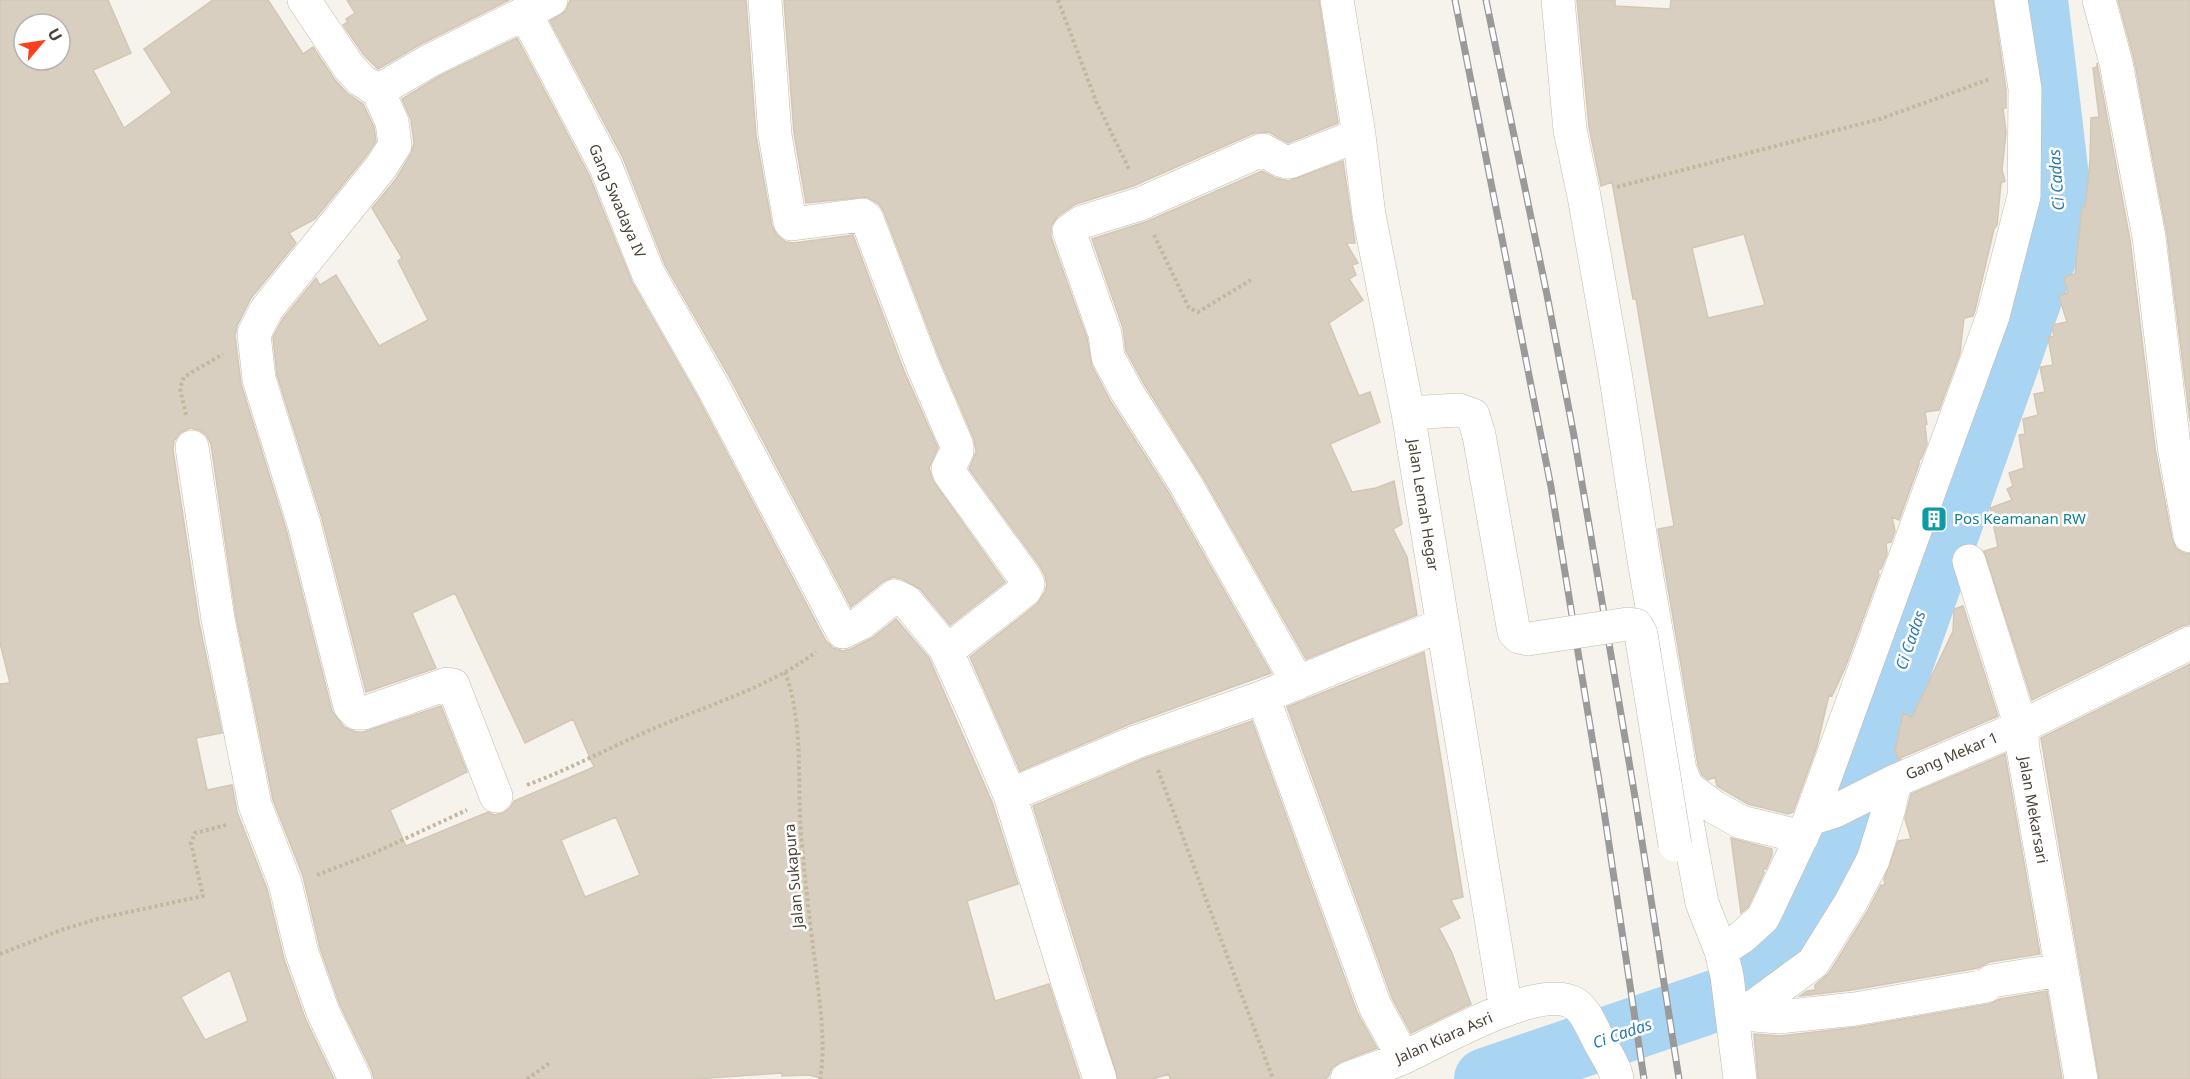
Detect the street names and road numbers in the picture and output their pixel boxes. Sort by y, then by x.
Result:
street label: Gang Swadaya IV [585,141,651,261]
street label: Jalan Lemah Hegar [1403,435,1444,572]
street label: Gang Mekar 1 [1902,727,2001,784]
street label: Jalan Mekarsari [2014,753,2053,865]
street label: Jalan Sukapura [778,823,808,931]
street label: Jalan Kiara Asri [1390,1007,1495,1068]

